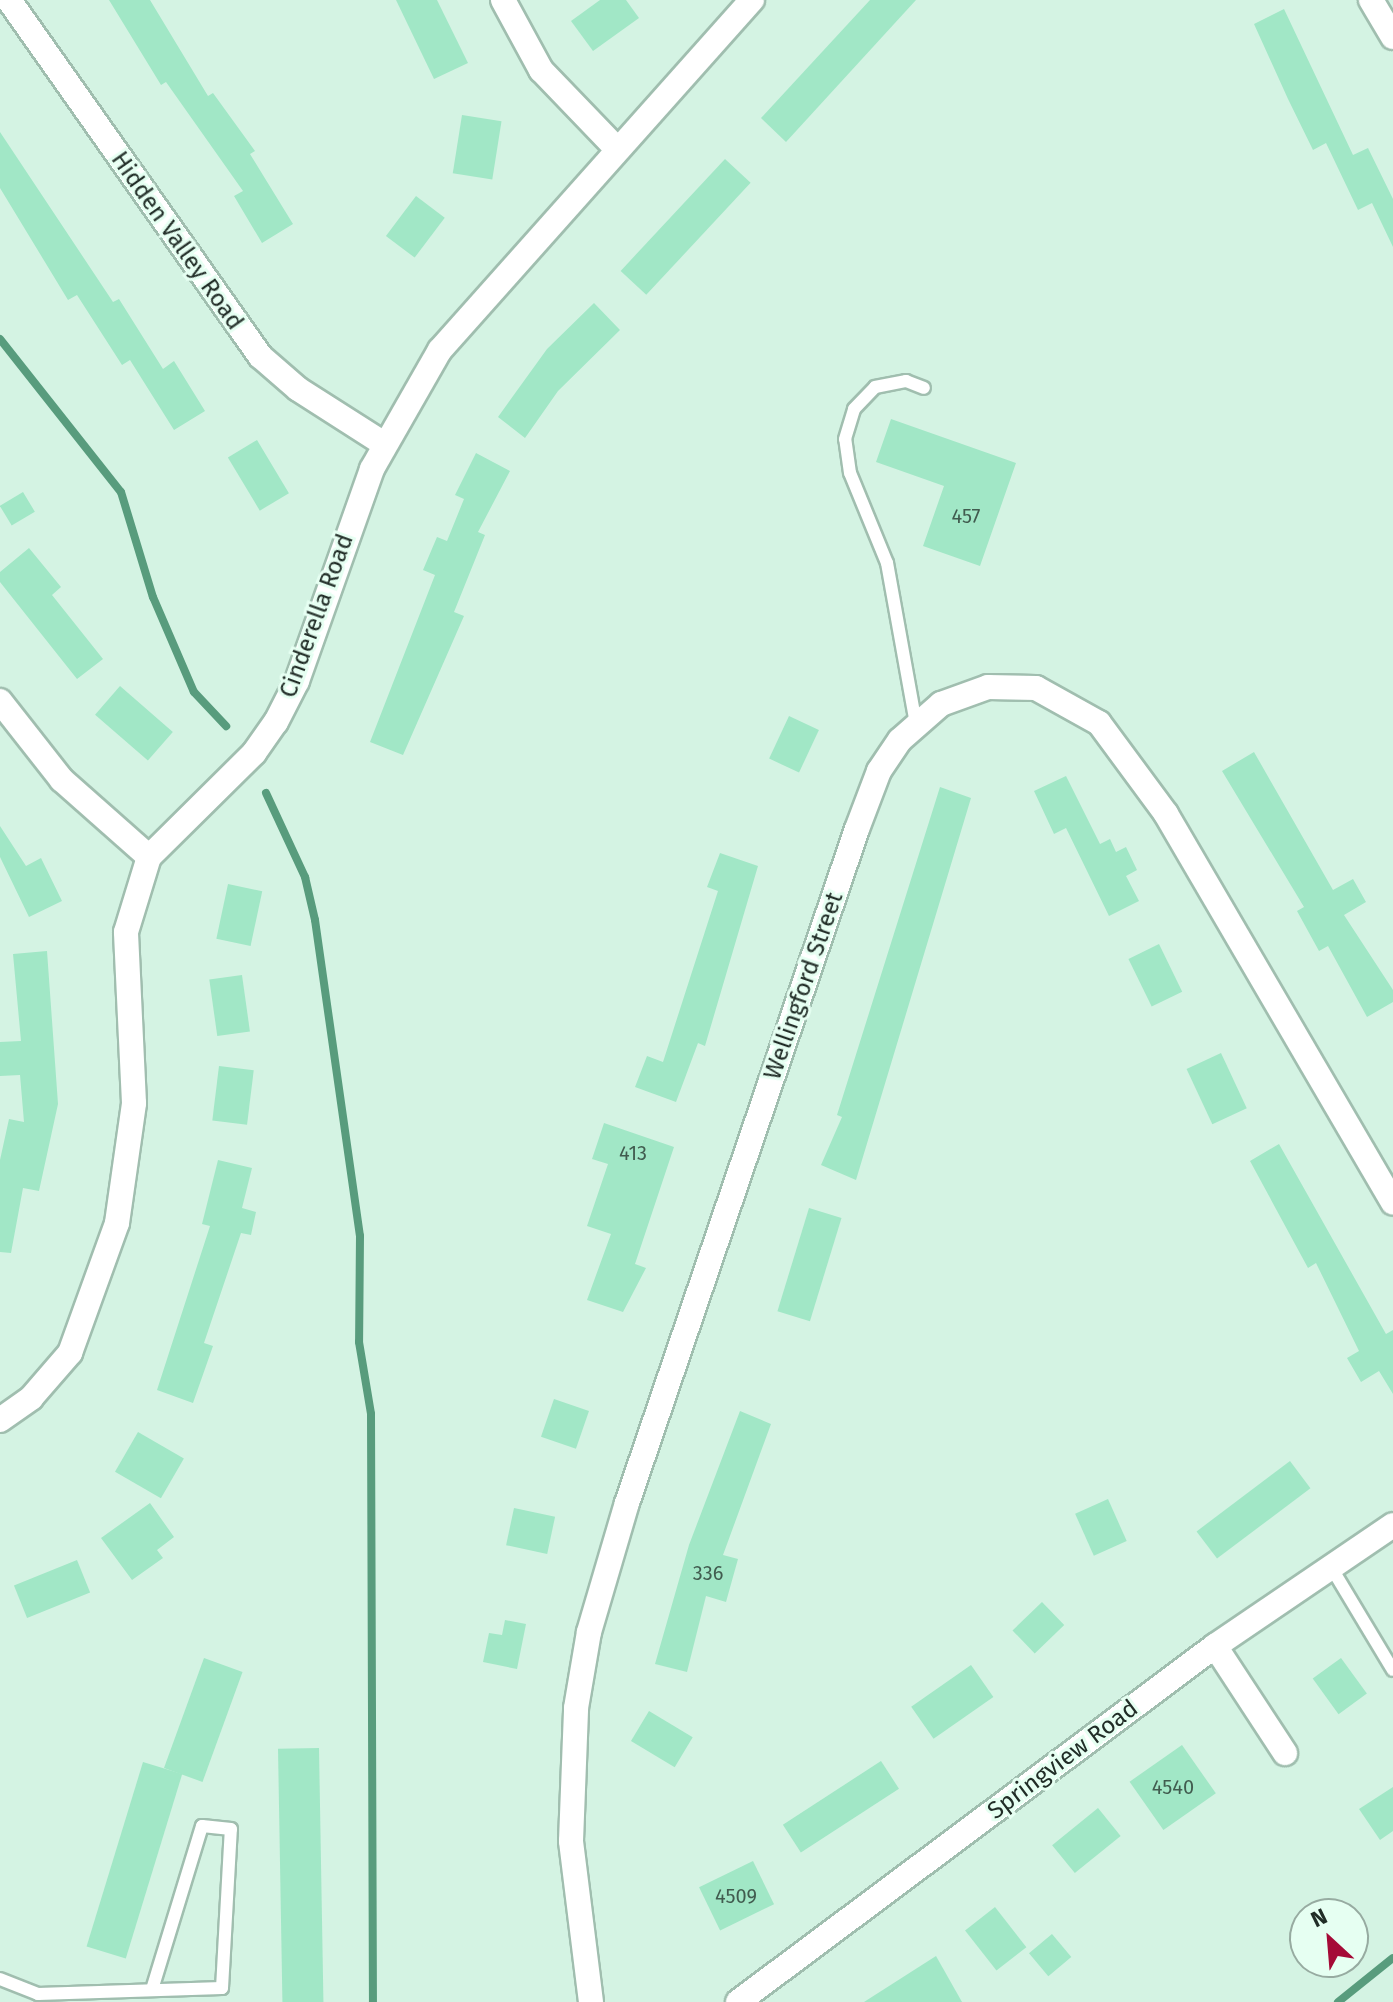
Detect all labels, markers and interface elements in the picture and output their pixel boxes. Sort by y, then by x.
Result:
street label: Hidden Valley Road [105,146,249,336]
house number: 457 [952,504,980,528]
street label: Cinderella Road [274,530,360,702]
street label: Wellingford Street [758,889,850,1083]
house number: 413 [619,1141,647,1165]
house number: 336 [693,1561,723,1585]
street label: Springview Road [982,1694,1144,1826]
house number: 4540 [1152,1775,1194,1799]
house number: 4509 [715,1884,757,1908]
north arrow [1289,1898,1369,1978]
text: N [1307,1902,1332,1933]

